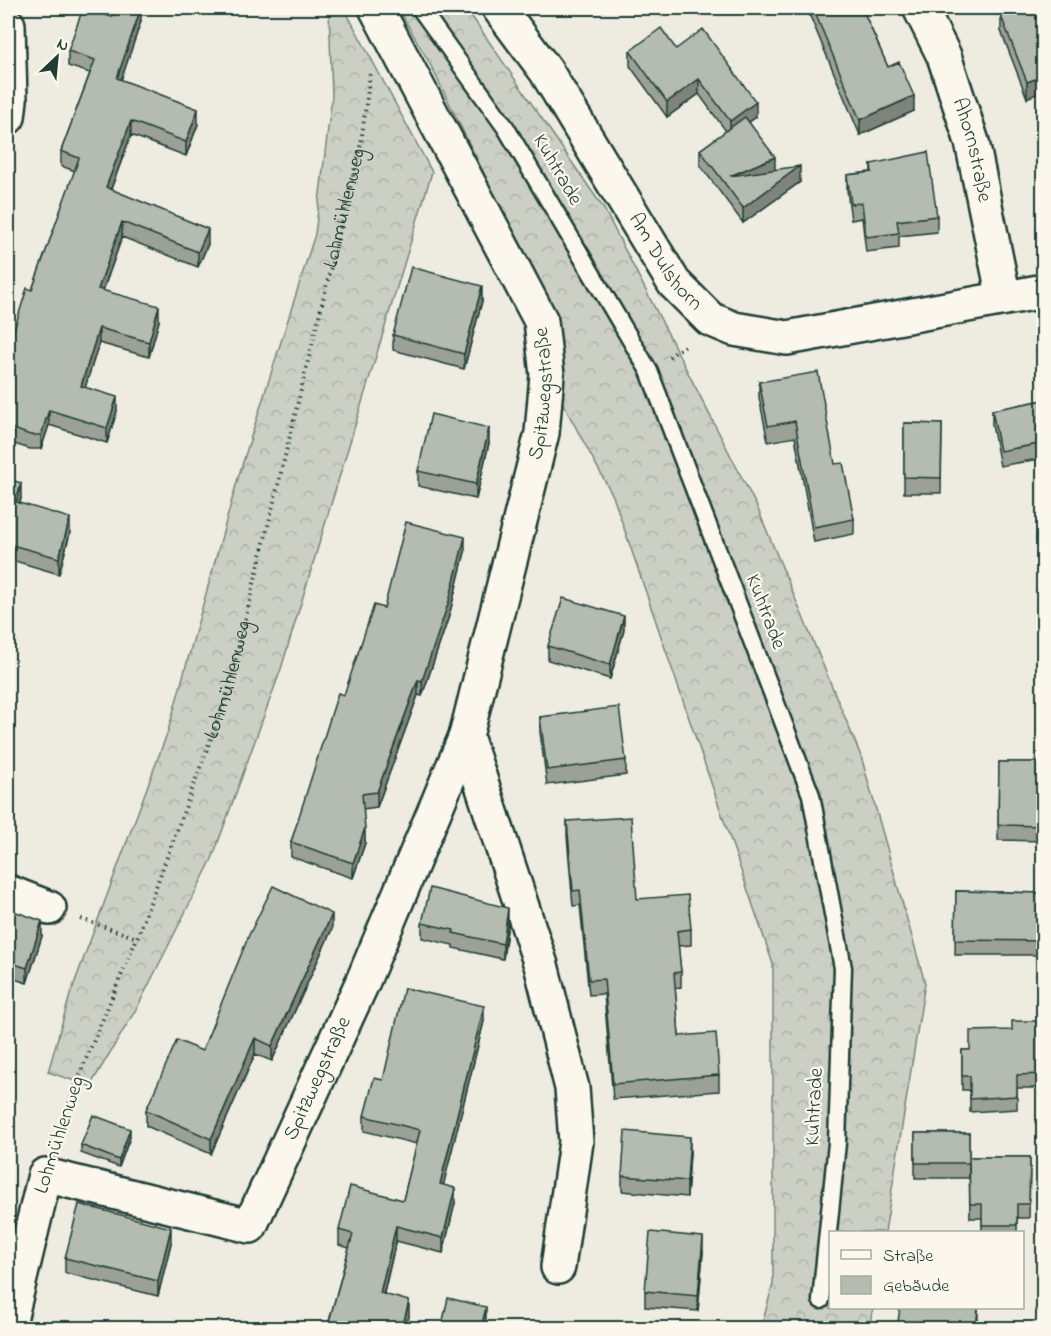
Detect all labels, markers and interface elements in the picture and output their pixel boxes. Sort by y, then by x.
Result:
north arrow [27,27,87,87]
text: N [53,32,73,59]
street label: Ahornstraße [944,94,999,206]
street label: Kuhtrade [524,129,590,212]
street label: Lohmühlenweg [316,145,376,271]
street label: Am Dulshorn [620,207,709,318]
street label: Spitzwegstraße [521,325,563,463]
street label: Kuhtrade [737,570,793,654]
street label: Lohmühlenweg [197,617,261,743]
street label: Spitzwegstraße [276,1011,360,1145]
street label: Kuhtrade [798,1067,832,1147]
street label: Lohmühlenweg [27,1072,95,1198]
legend [829,1231,1024,1309]
text: Straße [883,1244,934,1270]
text: Gebäude [883,1274,950,1300]

